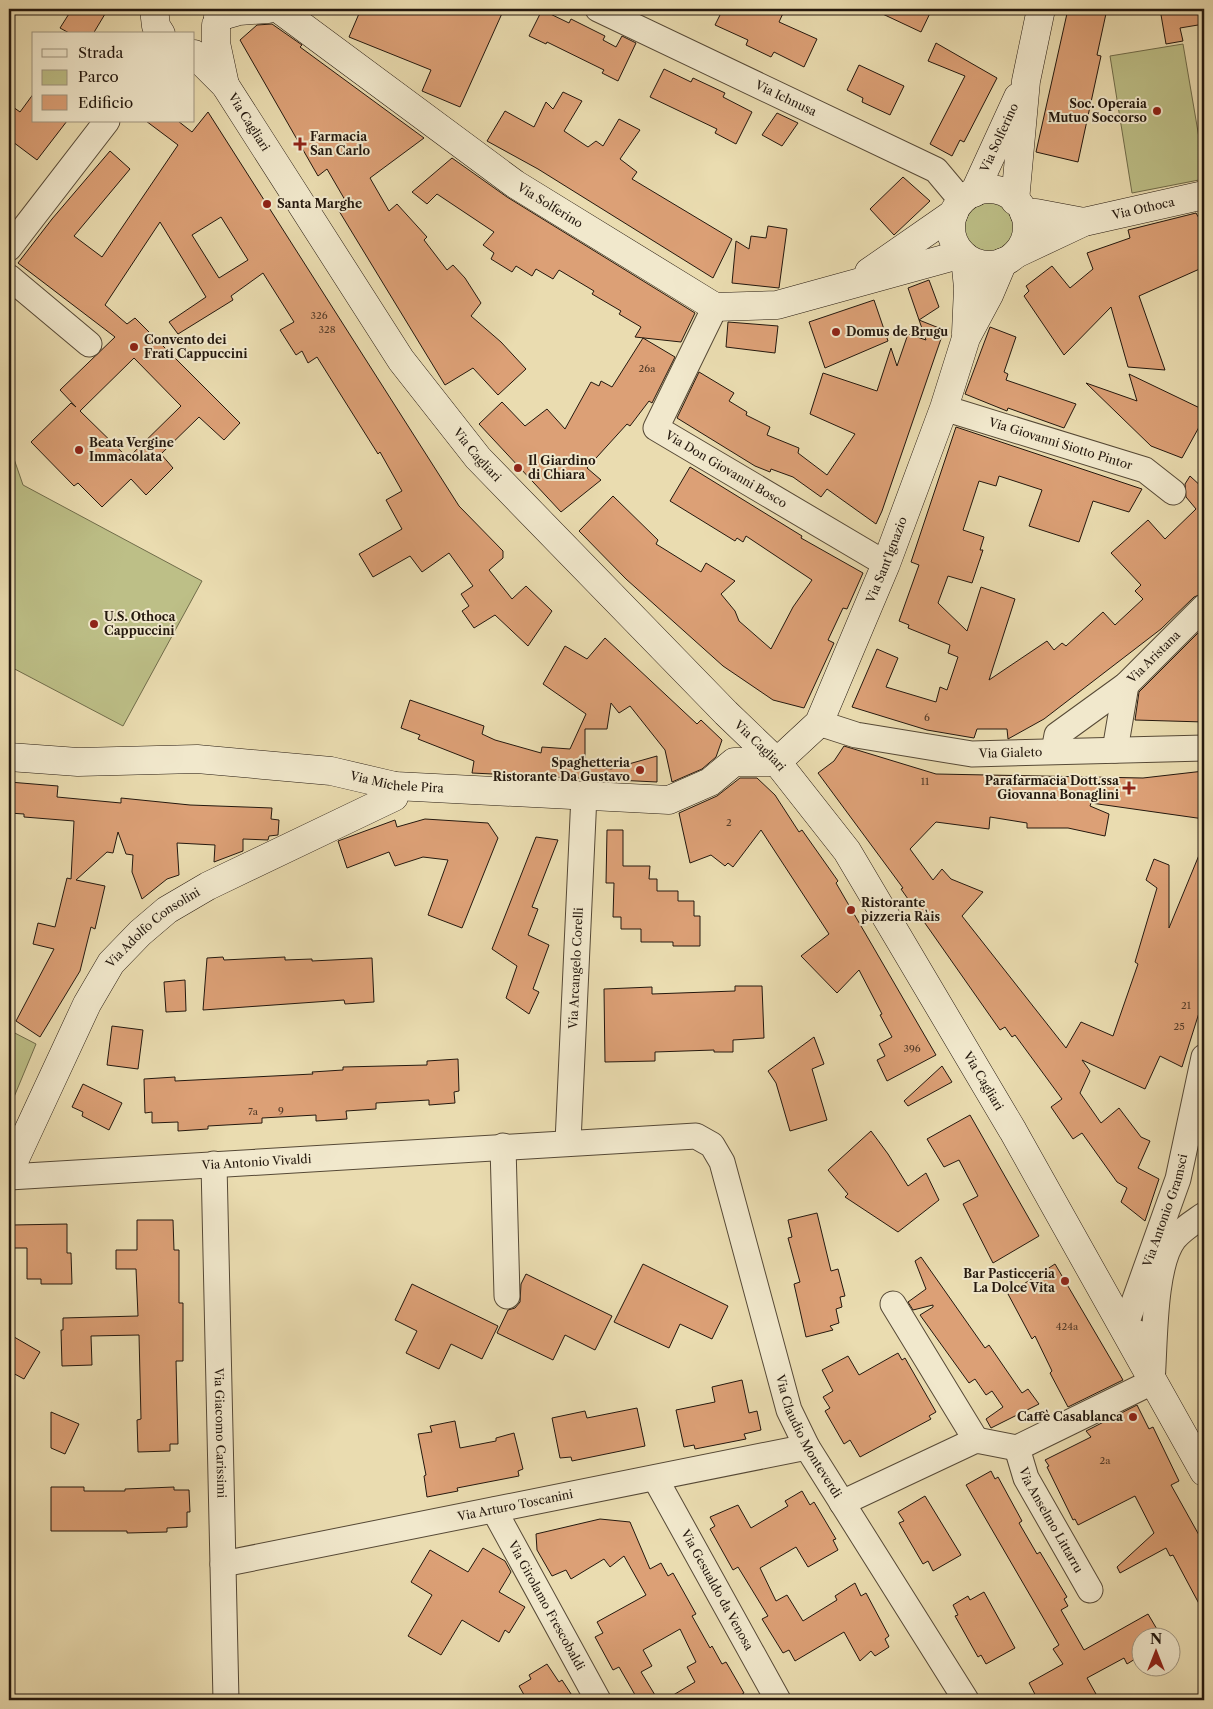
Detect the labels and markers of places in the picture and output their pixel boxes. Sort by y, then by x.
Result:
place label: Soc. Operaia Mutuo Soccorso [1048,96,1148,125]
marker: Soc. Operaia Mutuo Soccorso [1151,105,1163,117]
place label: Farmacia San Carlo [310,129,371,158]
marker: Farmacia San Carlo [294,138,306,150]
place label: Santa Marghe [277,196,362,211]
marker: Santa Marghe [261,198,273,210]
place label: Domus de Brugu [846,324,948,339]
marker: Domus de Brugu [830,326,842,338]
place label: Convento dei Frati Cappuccini [144,332,248,361]
marker: Convento dei Frati Cappuccini [128,341,140,353]
place label: Beata Vergine Immacolata [89,435,174,464]
marker: Beata Vergine Immacolata [73,444,85,456]
place label: Il Giardino di Chiara [528,453,596,482]
marker: Il Giardino di Chiara [512,462,524,474]
place label: U.S. Othoca Cappuccini [104,609,176,638]
marker: U.S. Othoca Cappuccini [88,618,100,630]
place label: Spaghetteria Ristorante Da Gustavo [493,755,631,784]
marker: Spaghetteria Ristorante Da Gustavo [634,764,646,776]
place label: Parafarmacia Dott.ssa Giovanna Bonaglini [985,773,1120,802]
marker: Parafarmacia Dott.ssa Giovanna Bonaglini [1123,782,1135,794]
place label: Ristorante pizzeria Ràis [861,895,940,924]
marker: Ristorante pizzeria Ràis [845,904,857,916]
place label: Bar Pasticceria La Dolce Vita [963,1266,1056,1295]
marker: Bar Pasticceria La Dolce Vita [1059,1275,1071,1287]
place label: Caffè Casablanca [1017,1409,1124,1424]
marker: Caffè Casablanca [1127,1411,1139,1423]

